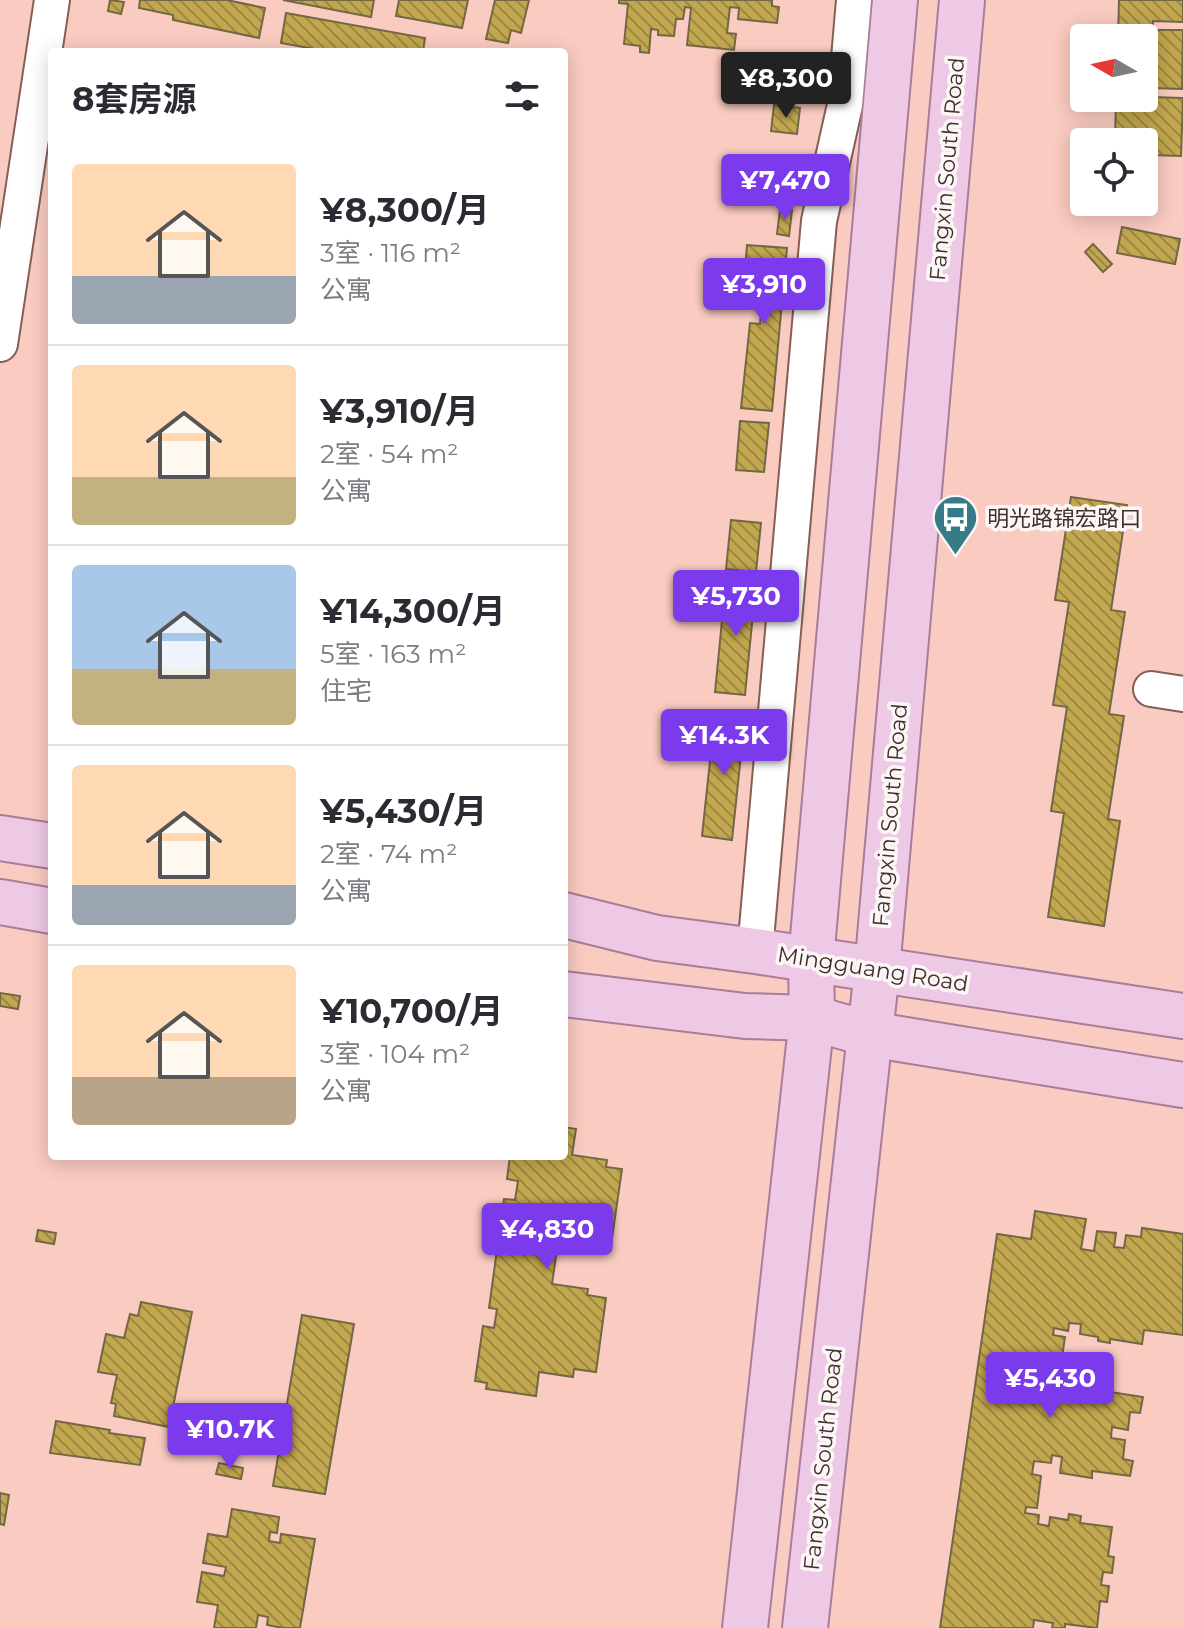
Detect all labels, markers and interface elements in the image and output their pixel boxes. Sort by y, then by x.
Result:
north arrow [1070,24,1158,112]
map controls [1070,24,1158,216]
pin: ¥8,300 [721,52,851,120]
street label: Fangxin South Road [924,56,970,282]
text: ¥8,300 [739,62,833,94]
icon: filters [500,74,544,118]
text: 8套房源 [72,78,196,120]
button: locate [1070,128,1158,216]
pin: ¥7,470 [720,154,850,222]
text: ¥7,470 [739,164,831,196]
text: ¥8,300/月 [320,189,490,231]
icon: home [136,196,232,292]
text: 3室 · 116 m² [320,237,461,269]
pin: ¥3,910 [699,258,829,326]
text: ¥3,910 [721,268,807,300]
text: 公寓 [320,274,372,306]
text: ¥3,910/月 [320,390,479,432]
icon: home [136,397,232,493]
text: 2室 · 54 m² [320,438,458,470]
text: 公寓 [320,475,372,507]
bus stop icon: 明光路锦宏路口 [932,494,980,557]
place label: 明光路锦宏路口 [987,505,1141,532]
pin: ¥5,730 [671,570,801,638]
text: ¥5,730 [691,580,781,612]
text: ¥14,300/月 [320,590,506,632]
icon: home [136,597,232,693]
text: 5室 · 163 m² [320,638,466,670]
text: 住宅 [320,675,372,707]
street label: Fangxin South Road [867,702,913,928]
pin: ¥14.3K [659,709,789,777]
text: ¥14.3K [679,719,769,751]
text: ¥5,430/月 [320,790,487,832]
icon: home [136,797,232,893]
text: 2室 · 74 m² [320,838,457,870]
text: 公寓 [320,875,372,907]
street label: Mingguang Road [776,941,970,997]
text: ¥10,700/月 [320,990,504,1032]
icon: home [136,997,232,1093]
text: 3室 · 104 m² [320,1038,470,1070]
text: 公寓 [320,1075,372,1107]
pin: ¥4,830 [482,1203,612,1271]
text: ¥4,830 [500,1213,594,1245]
street label: Fangxin South Road [798,1346,848,1572]
pin: ¥5,430 [985,1352,1115,1420]
text: ¥5,430 [1004,1362,1096,1394]
pin: ¥10.7K [165,1403,295,1471]
text: ¥10.7K [185,1413,275,1445]

